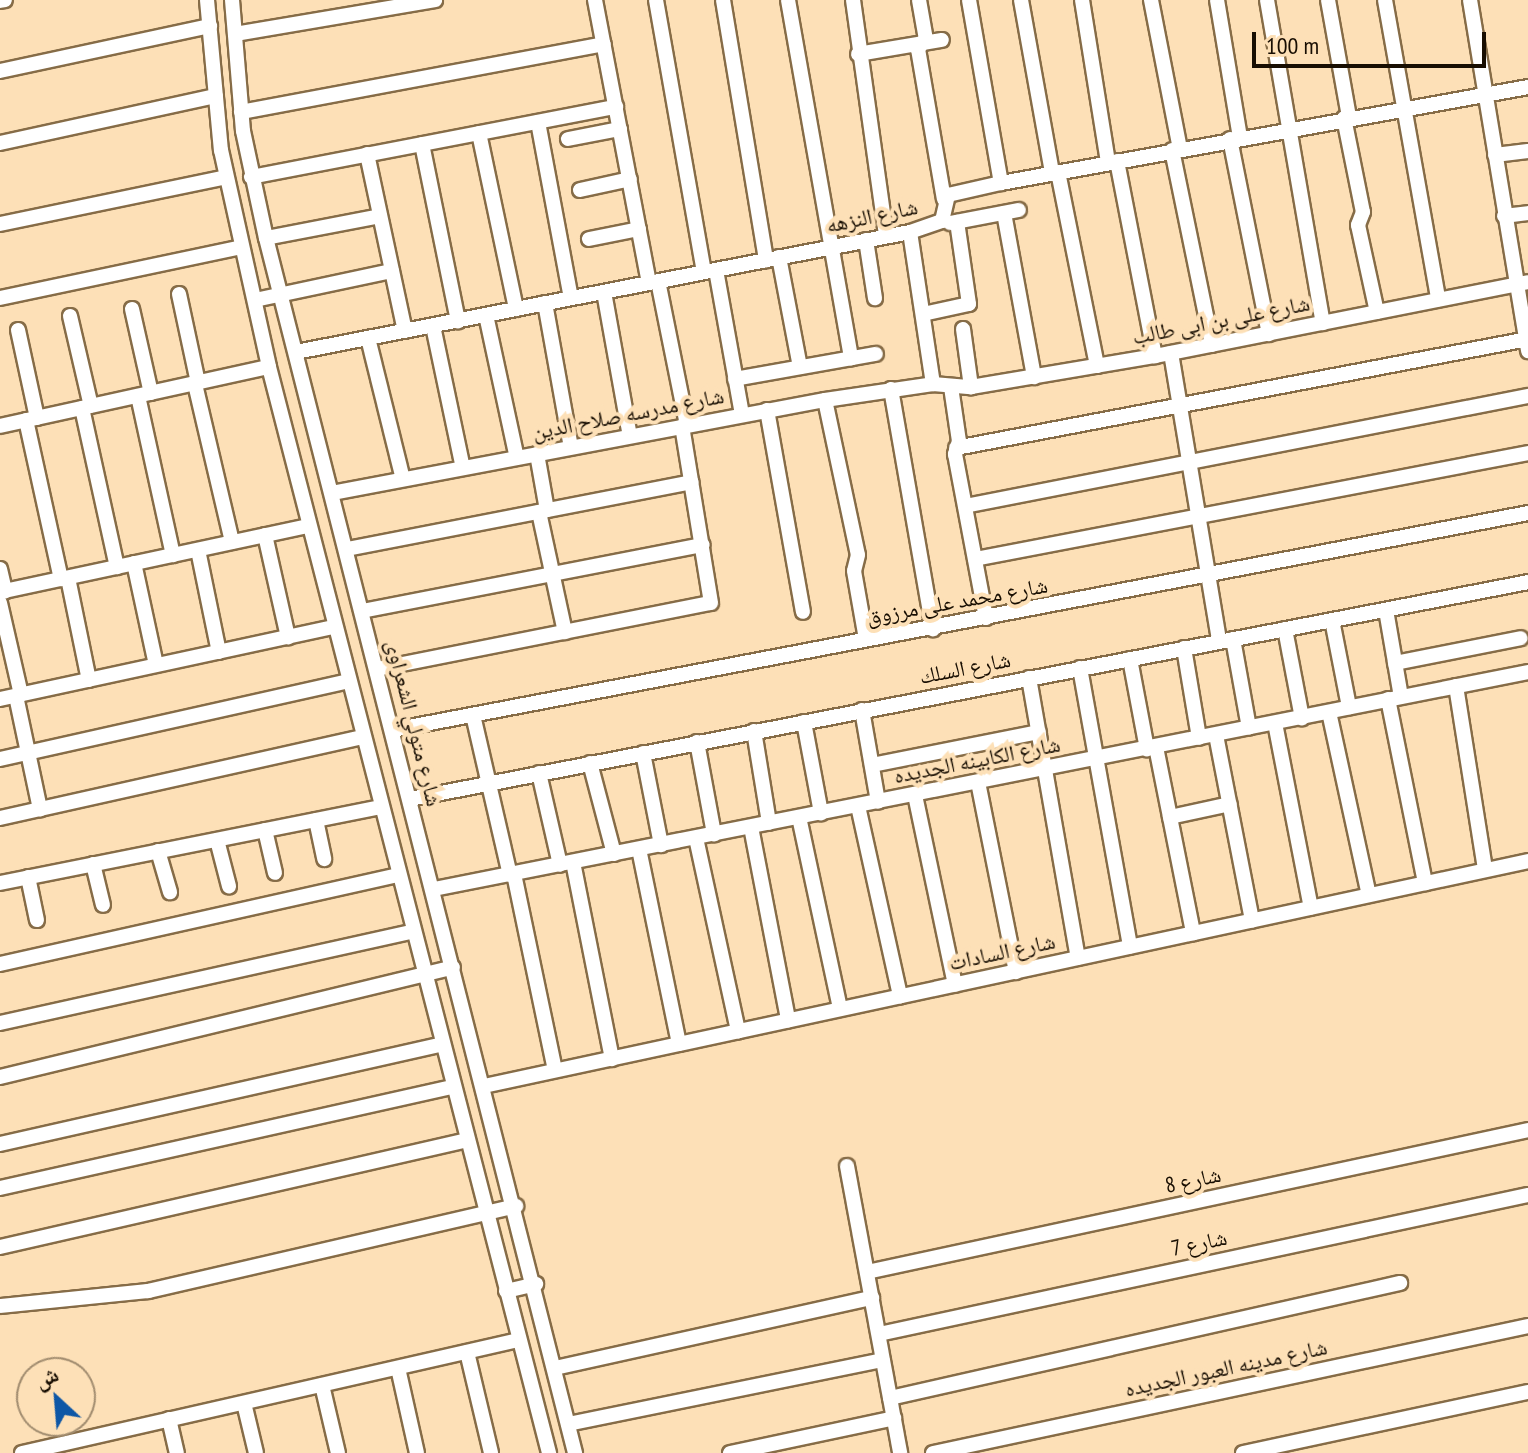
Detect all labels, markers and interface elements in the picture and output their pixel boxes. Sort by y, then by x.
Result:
scale bar [1256,16,1490,66]
text: 100 m [1266,30,1319,61]
street label: شارع النزهه [824,193,920,239]
street label: شارع على بن ابى طالب [1130,290,1312,350]
street label: شارع مدرسه صلاح الدين [530,382,726,446]
street label: شارع محمد على مرزوق [864,572,1050,630]
street label: شارع متولي الشعراوى [381,637,447,809]
street label: شارع السلك [917,646,1013,690]
street label: شارع الكابينه الجديده [892,731,1062,789]
street label: شارع السادات [947,928,1057,976]
street label: شارع 8 [1163,1161,1223,1199]
street label: شارع 7 [1169,1224,1229,1262]
street label: شارع مدينه العبور الجديده [1122,1334,1330,1402]
north arrow [16,1357,96,1437]
text: ش [30,1360,63,1395]

